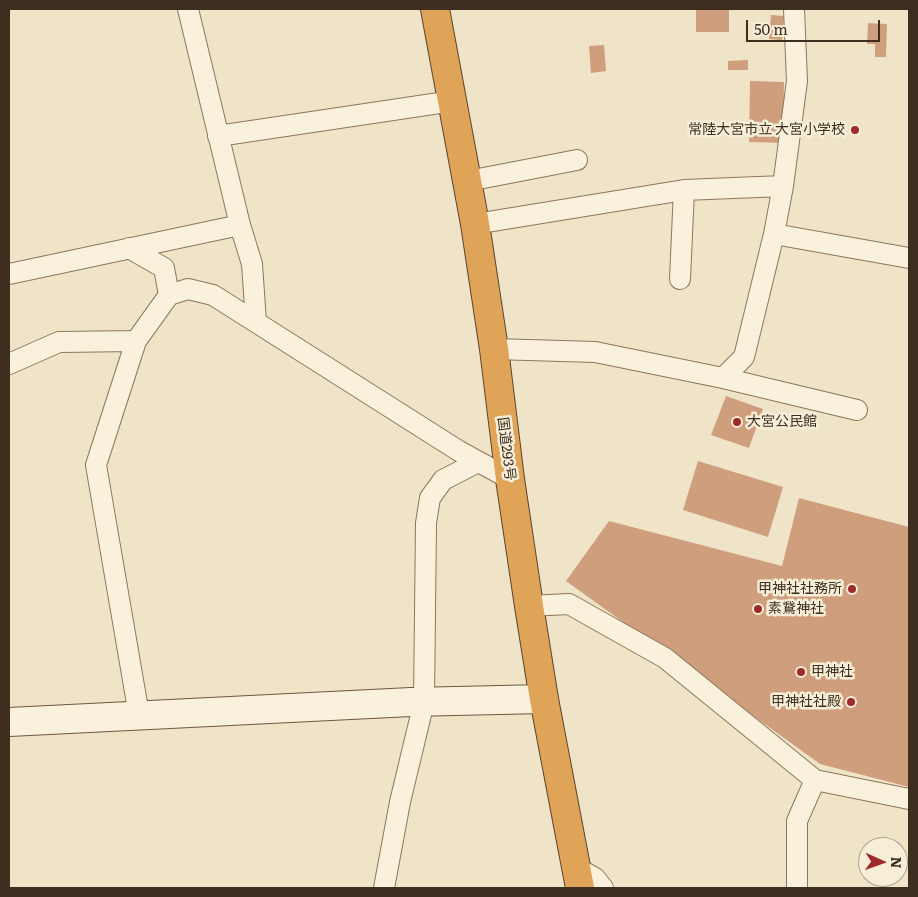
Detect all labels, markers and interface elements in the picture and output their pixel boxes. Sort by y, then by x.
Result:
scale bar [748,10,882,42]
text: 50 m [754,17,788,40]
place label: 常陸大宮市立 大宮小学校 [688,122,845,138]
marker: 常陸大宮市立 大宮小学校 [849,124,861,136]
place label: 大宮公民館 [747,414,817,430]
street label: 国道293号 [494,416,518,482]
marker: 大宮公民館 [731,416,743,428]
place label: 甲神社社務所 [758,581,842,597]
marker: 甲神社社務所 [846,583,858,595]
place label: 素鵞神社 [768,601,824,617]
marker: 素鵞神社 [752,603,764,615]
place label: 甲神社 [811,664,853,680]
marker: 甲神社 [795,666,807,678]
place label: 甲神社社殿 [771,694,841,710]
marker: 甲神社社殿 [845,696,857,708]
north arrow [858,837,908,887]
text: N [887,856,907,869]

